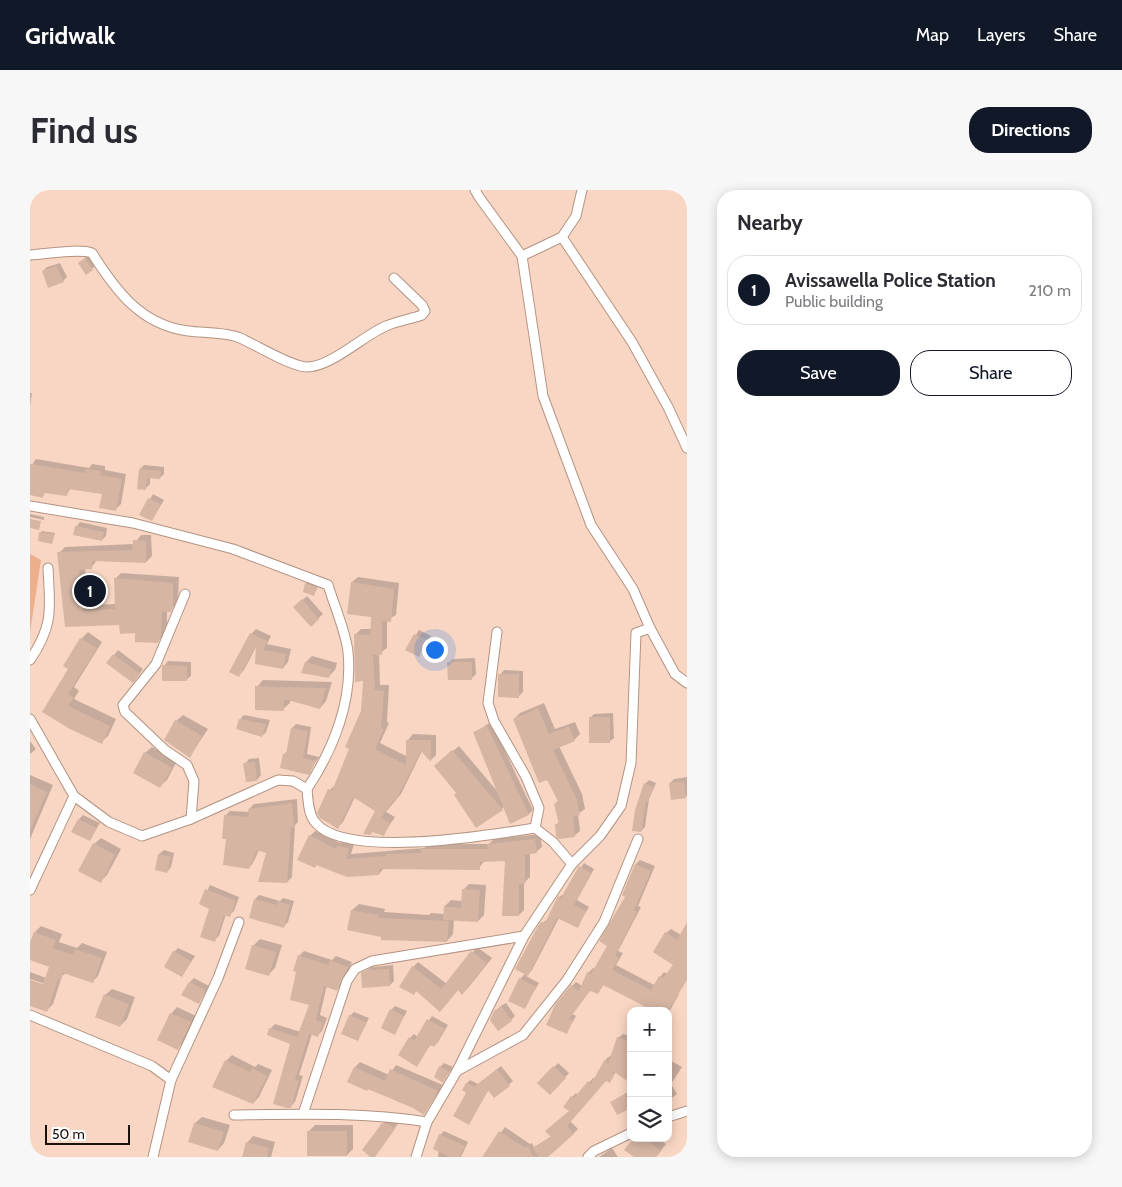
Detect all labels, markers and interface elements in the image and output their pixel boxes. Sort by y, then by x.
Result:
text: Gridwalk [25,21,115,50]
text: Map [916,24,949,46]
text: Layers [977,24,1026,46]
text: Share [1054,24,1097,46]
button: Directions [969,107,1092,153]
text: Find us [30,109,138,152]
text: Nearby [737,210,803,235]
text: Avissawella Police Station [785,269,996,292]
text: 1 [751,281,757,300]
text: 210 m [1029,281,1071,300]
text: Public building [785,292,883,311]
button: Save [737,350,900,396]
button: Share [910,350,1072,396]
pin: 1 [74,572,106,610]
your location [422,637,448,663]
map controls [627,1007,672,1142]
button: + [627,1007,672,1052]
button: − [627,1052,672,1097]
button: layers [627,1097,672,1142]
scale bar [45,1122,130,1145]
text: 50 m [52,1125,85,1143]

